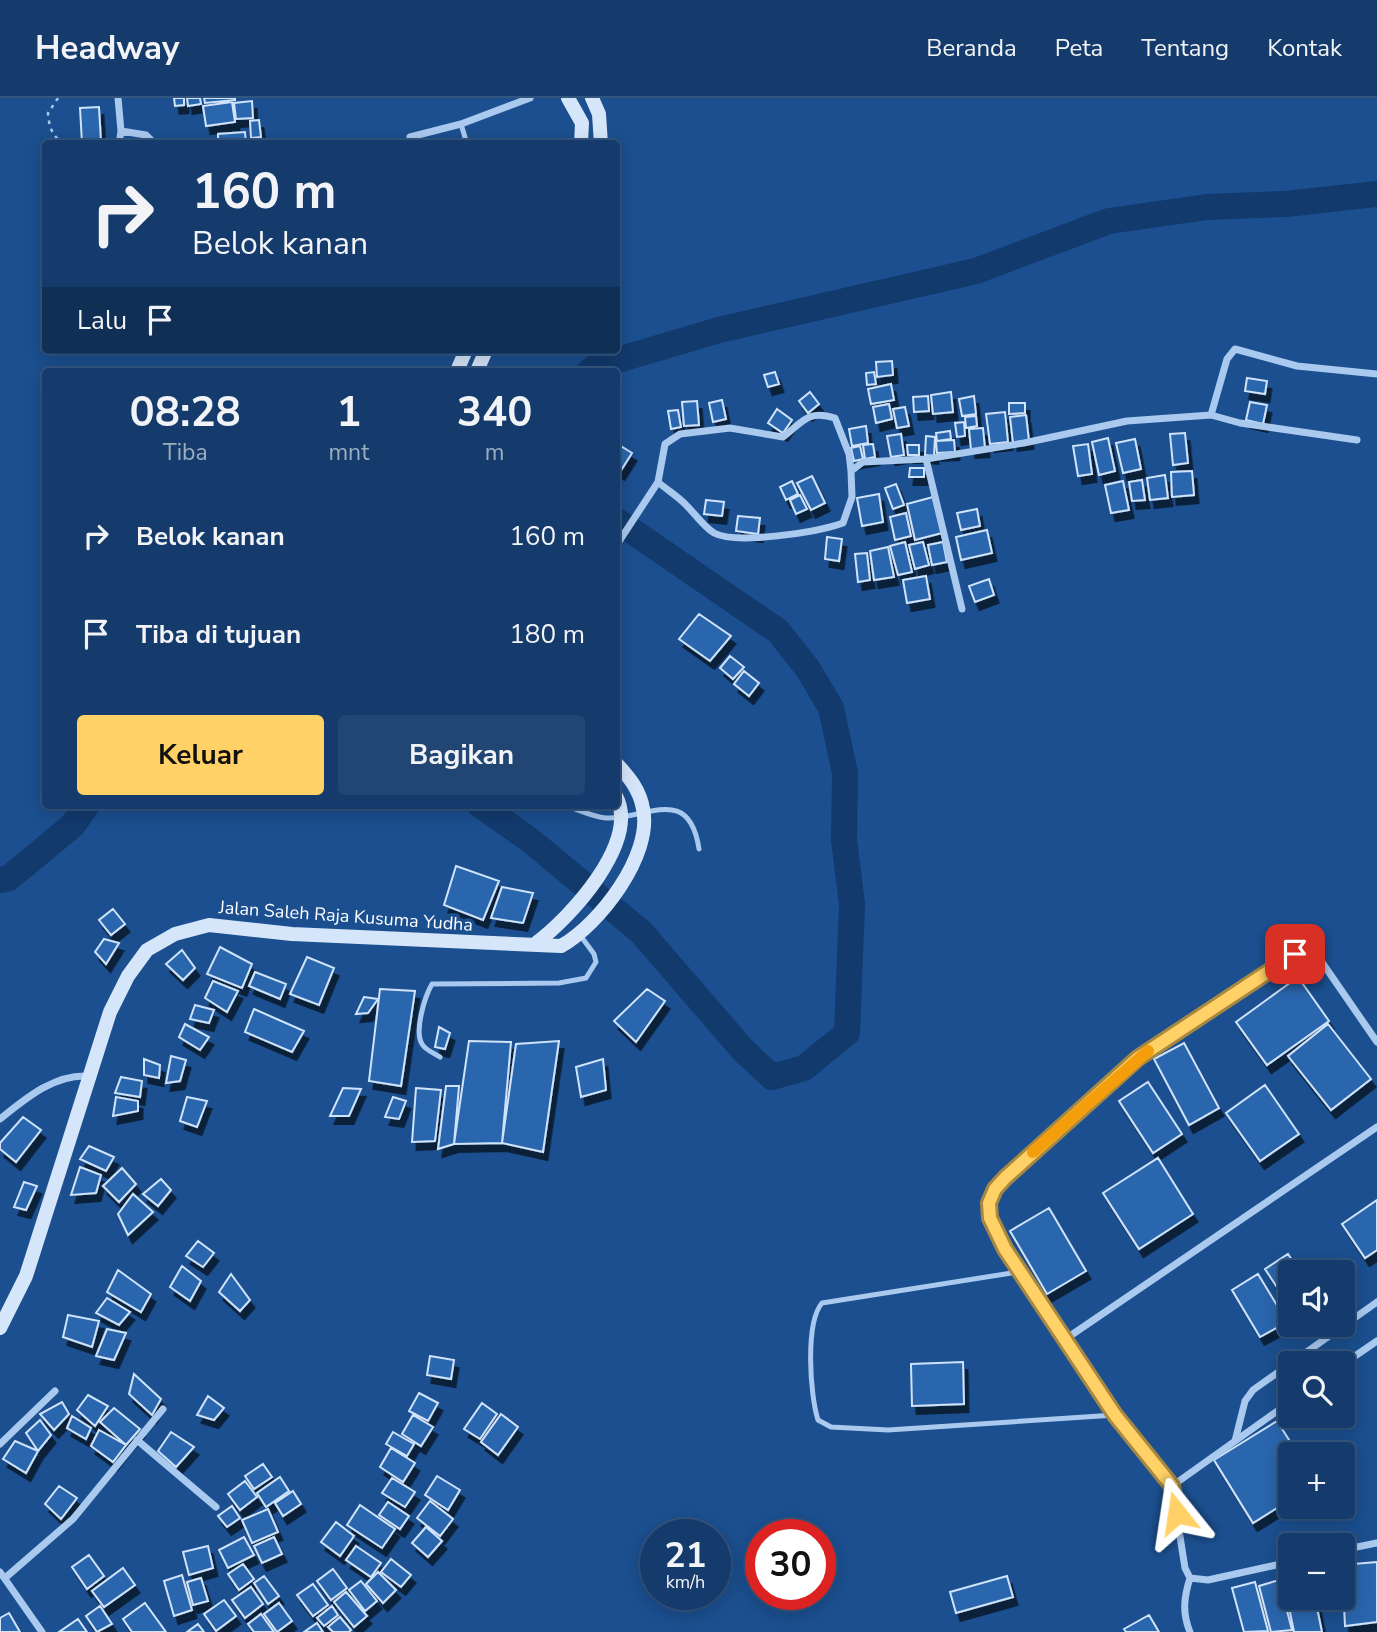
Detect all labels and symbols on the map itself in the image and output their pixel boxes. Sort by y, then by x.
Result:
street label: Jalan Saleh Raja Kusuma Yudha [217,895,474,937]
pin [1265,924,1325,984]
position arrow [1140,1476,1214,1550]
speed limit sign: 30 [745,1519,836,1610]

